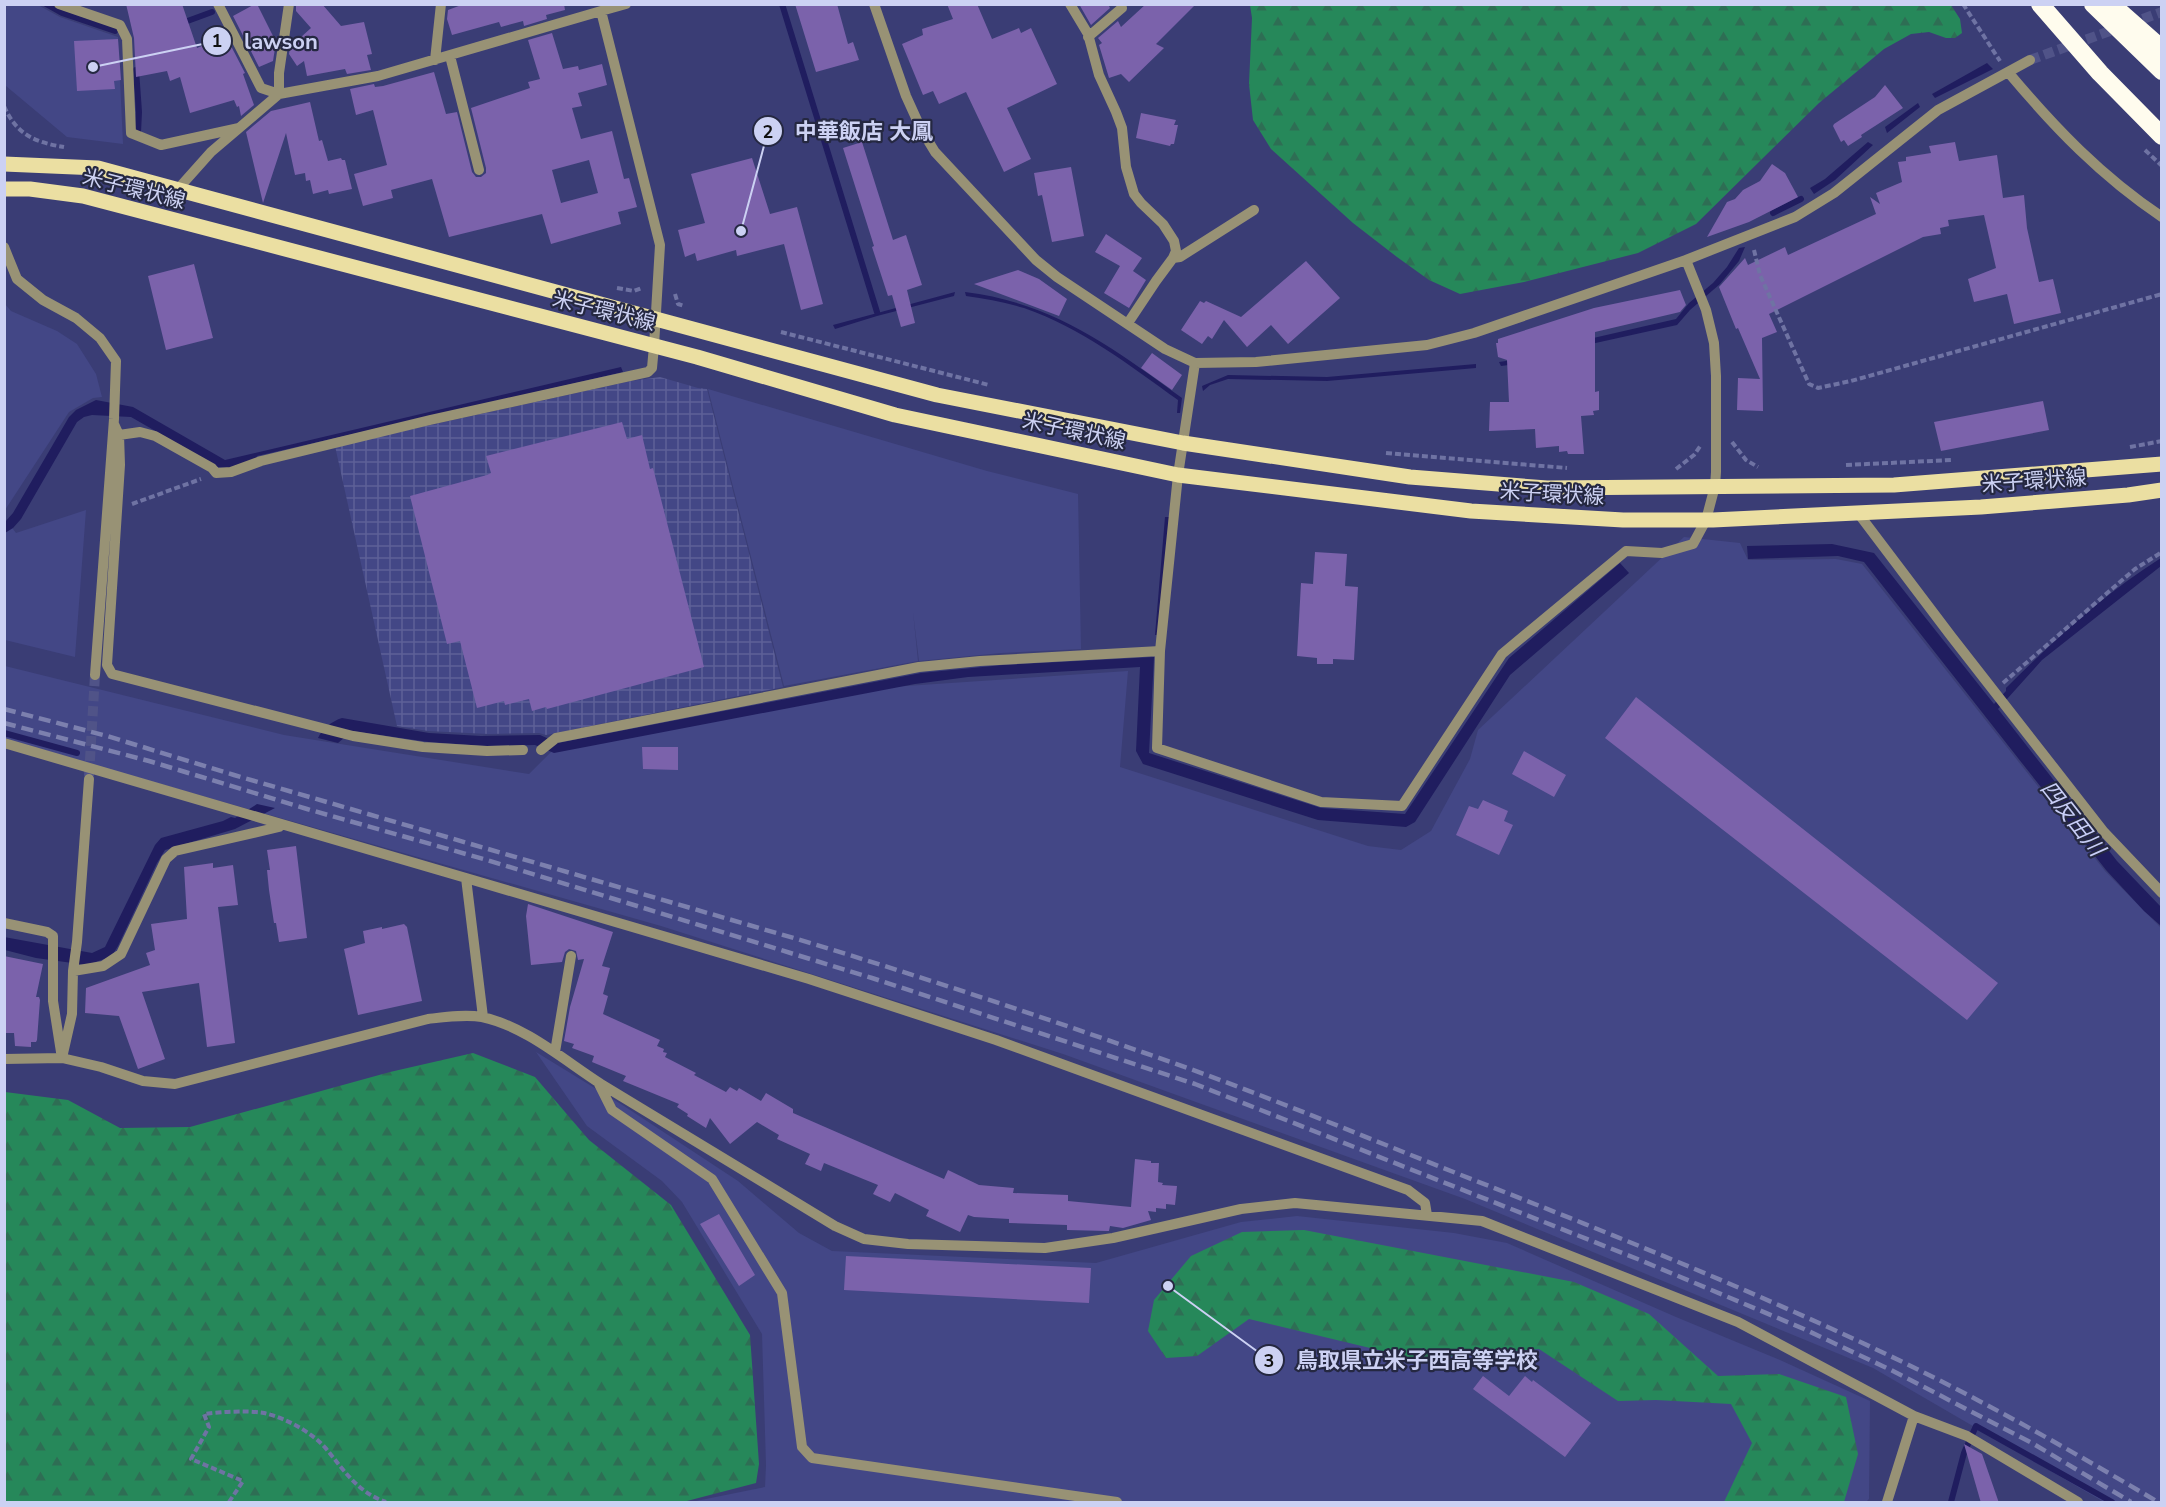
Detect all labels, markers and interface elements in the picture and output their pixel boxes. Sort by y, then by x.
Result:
callout: lawson [202,21,330,61]
text: lawson [244,27,318,57]
text: 1 [212,29,222,53]
callout: 中華飯店 大鳳 [753,111,945,151]
text: 中華飯店 大鳳 [795,117,933,147]
text: 2 [763,120,773,144]
street label: 米子環状線 [80,163,188,215]
street label: 米子環状線 [550,285,658,337]
street label: 米子環状線 [1020,406,1128,456]
street label: 米子環状線 [1981,463,2087,499]
street label: 米子環状線 [1499,477,1605,511]
water label: 四反田川 [2033,775,2112,864]
callout: 鳥取県立米子西高等学校 [1254,1340,1550,1380]
text: 鳥取県立米子西高等学校 [1296,1346,1538,1376]
text: 3 [1264,1349,1274,1373]

